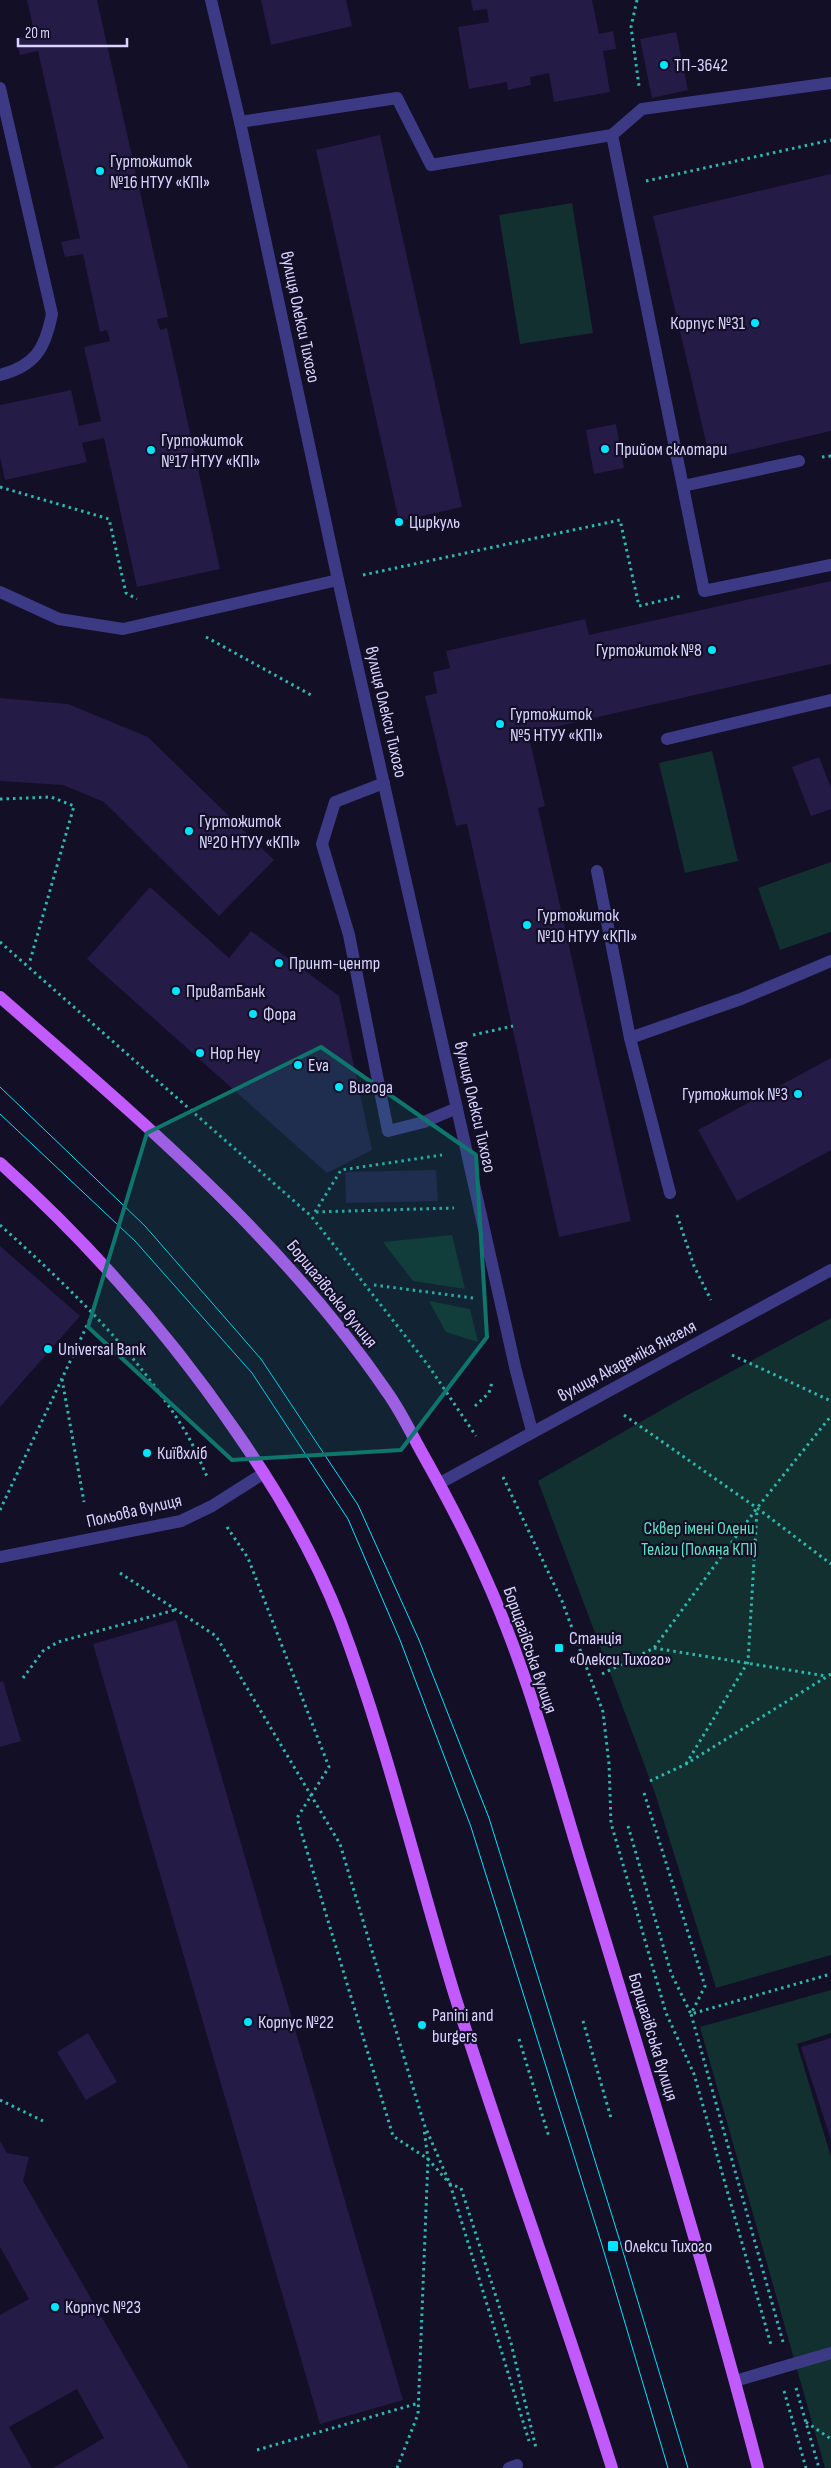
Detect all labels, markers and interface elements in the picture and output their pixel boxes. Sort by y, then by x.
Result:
scale bar [18,15,126,47]
text: 20 m [25,24,50,43]
place label: ТП-3642 [674,55,728,76]
marker: ТП-3642 [658,59,670,71]
place label: Гуртожиток №16 НТУУ «КПІ» [110,151,210,193]
marker: Гуртожиток №16 НТУУ «КПІ» [94,165,106,177]
street label: вулиця Олекси Тихого [276,249,324,385]
place label: Корпус №31 [670,313,746,334]
marker: Корпус №31 [749,317,761,329]
place label: Гуртожиток №17 НТУУ «КПІ» [161,430,261,472]
place label: Прийом склотари [615,439,727,460]
marker: Прийом склотари [599,443,611,455]
marker: Гуртожиток №17 НТУУ «КПІ» [145,444,157,456]
place label: Циркуль [409,512,460,533]
marker: Циркуль [393,516,405,528]
place label: Гуртожиток №8 [596,640,702,661]
street label: вулиця Олекси Тихого [361,644,411,780]
marker: Гуртожиток №8 [706,644,718,656]
place label: Гуртожиток №5 НТУУ «КПІ» [510,704,603,746]
marker: Гуртожиток №5 НТУУ «КПІ» [494,718,506,730]
place label: Гуртожиток №20 НТУУ «КПІ» [199,811,300,853]
marker: Гуртожиток №20 НТУУ «КПІ» [183,825,195,837]
place label: Гуртожиток №10 НТУУ «КПІ» [537,905,637,947]
marker: Гуртожиток №10 НТУУ «КПІ» [521,919,533,931]
place label: Принт-центр [289,953,380,974]
marker: Принт-центр [273,957,285,969]
place label: ПриватБанк [186,981,265,1002]
marker: ПриватБанк [170,985,182,997]
place label: Фора [263,1004,296,1025]
marker: Фора [247,1008,259,1020]
street label: вулиця Олекси Тихого [450,1039,500,1175]
place label: Hop Hey [210,1043,260,1064]
marker: Hop Hey [194,1047,206,1059]
place label: Eva [308,1055,329,1076]
marker: Eva [292,1059,304,1071]
place label: Вигода [349,1077,393,1098]
marker: Вигода [333,1081,345,1093]
place label: Гуртожиток №3 [682,1084,788,1105]
marker: Гуртожиток №3 [792,1088,804,1100]
street label: Борщагівська вулиця [282,1236,382,1352]
street label: вулиця Академіка Янгеля [554,1316,700,1406]
place label: Universal Bank [58,1339,146,1360]
marker: Universal Bank [42,1343,54,1355]
place label: Київхліб [157,1443,207,1464]
marker: Київхліб [141,1447,153,1459]
street label: Польова вулиця [84,1490,184,1532]
park label: Сквер імені Олени Теліги (Поляна КПІ) [641,1518,757,1560]
street label: Борщагівська вулиця [499,1584,561,1716]
place label: Станція «Олекси Тихого» [569,1628,671,1670]
marker: Станція «Олекси Тихого» [553,1642,565,1654]
street label: Борщагівська вулиця [624,1971,682,2103]
place label: Panini and burgers [432,2005,493,2047]
place label: Корпус №22 [258,2012,334,2033]
marker: Корпус №22 [242,2016,254,2028]
marker: Panini and burgers [416,2019,428,2031]
place label: Олекси Тихого [624,2236,712,2257]
marker: Олекси Тихого [606,2239,620,2253]
place label: Корпус №23 [65,2297,141,2318]
marker: Корпус №23 [49,2301,61,2313]

